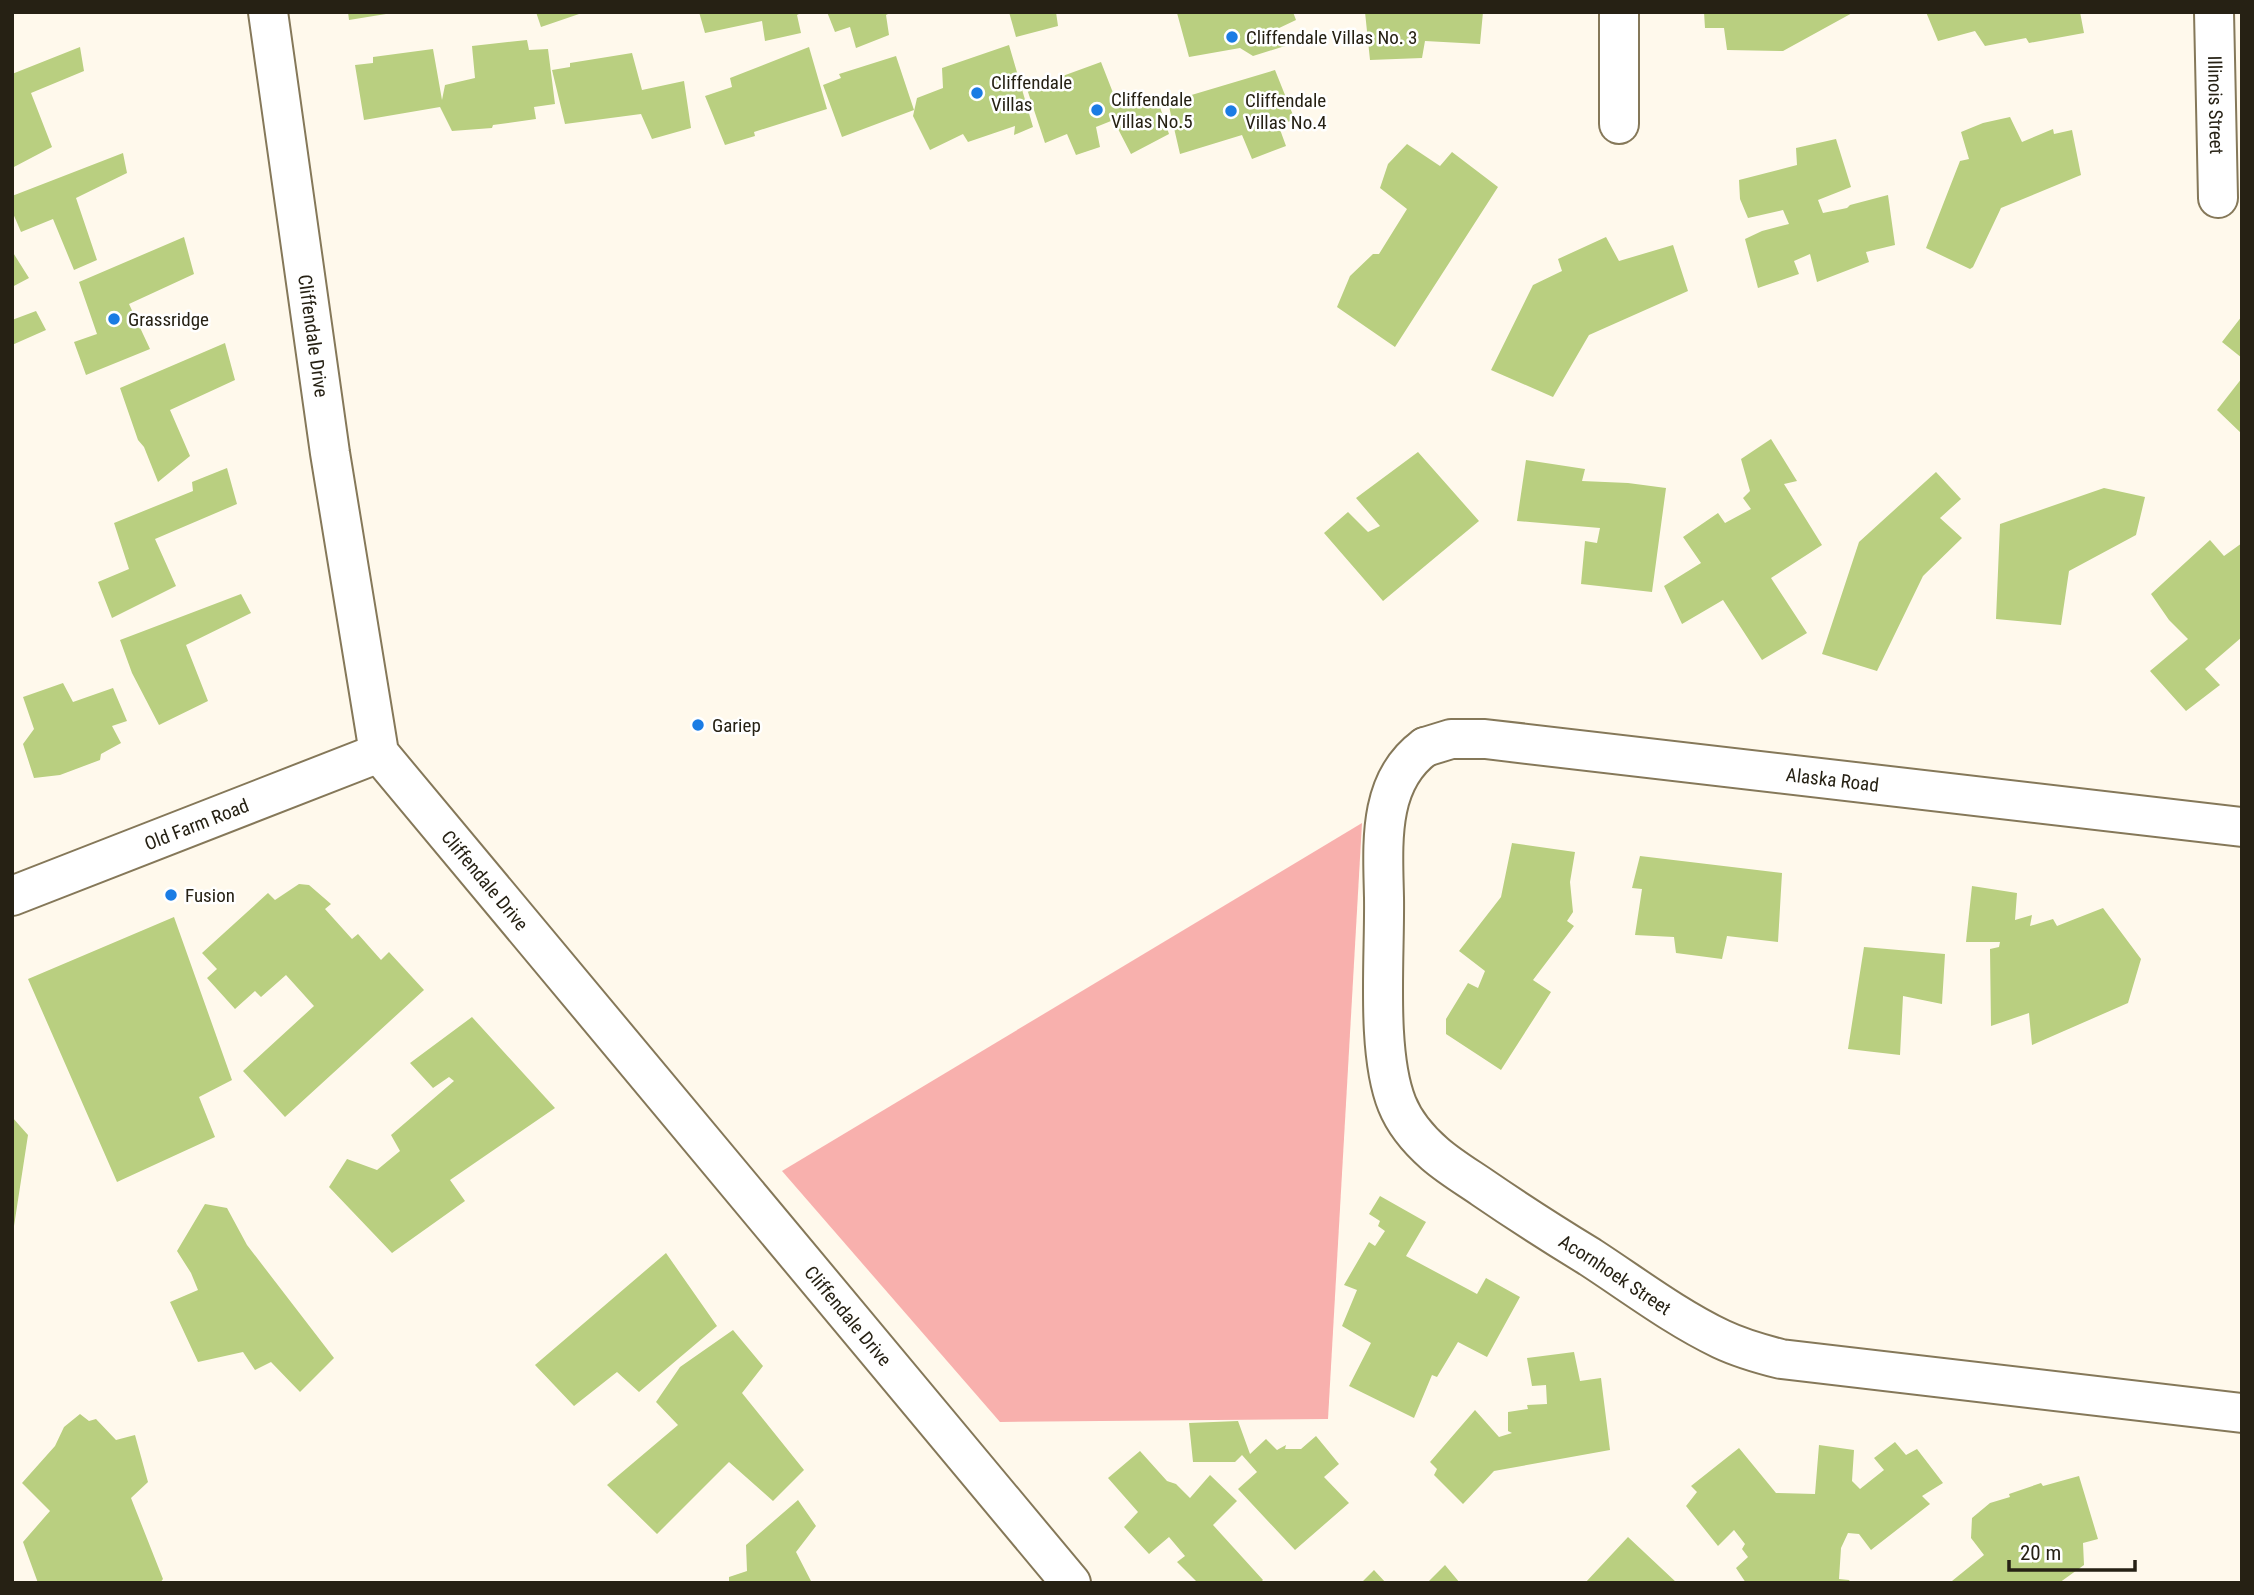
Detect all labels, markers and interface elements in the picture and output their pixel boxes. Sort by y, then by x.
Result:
place label: Cliffendale Villas No. 3 [1246,26,1417,49]
marker: Cliffendale Villas No. 3 [1224,29,1240,45]
street label: Illinois Street [2203,55,2228,155]
place label: Cliffendale Villas [991,71,1072,116]
marker: Cliffendale Villas [969,85,985,101]
place label: Cliffendale Villas No.5 [1111,88,1193,133]
place label: Cliffendale Villas No.4 [1245,89,1327,134]
marker: Cliffendale Villas No.5 [1089,102,1105,118]
marker: Cliffendale Villas No.4 [1223,103,1239,119]
street label: Cliffendale Drive [293,273,333,399]
place label: Grassridge [128,308,209,331]
marker: Grassridge [106,311,122,327]
place label: Gariep [712,714,761,737]
marker: Gariep [690,717,706,733]
street label: Alaska Road [1785,763,1880,797]
street label: Old Farm Road [141,794,252,855]
street label: Cliffendale Drive [436,826,533,935]
place label: Fusion [185,884,235,907]
marker: Fusion [163,887,179,903]
street label: Acornhoek Street [1555,1230,1675,1320]
street label: Cliffendale Drive [799,1261,896,1371]
scale bar [2009,1528,2135,1572]
text: 20 m [2020,1541,2061,1565]

